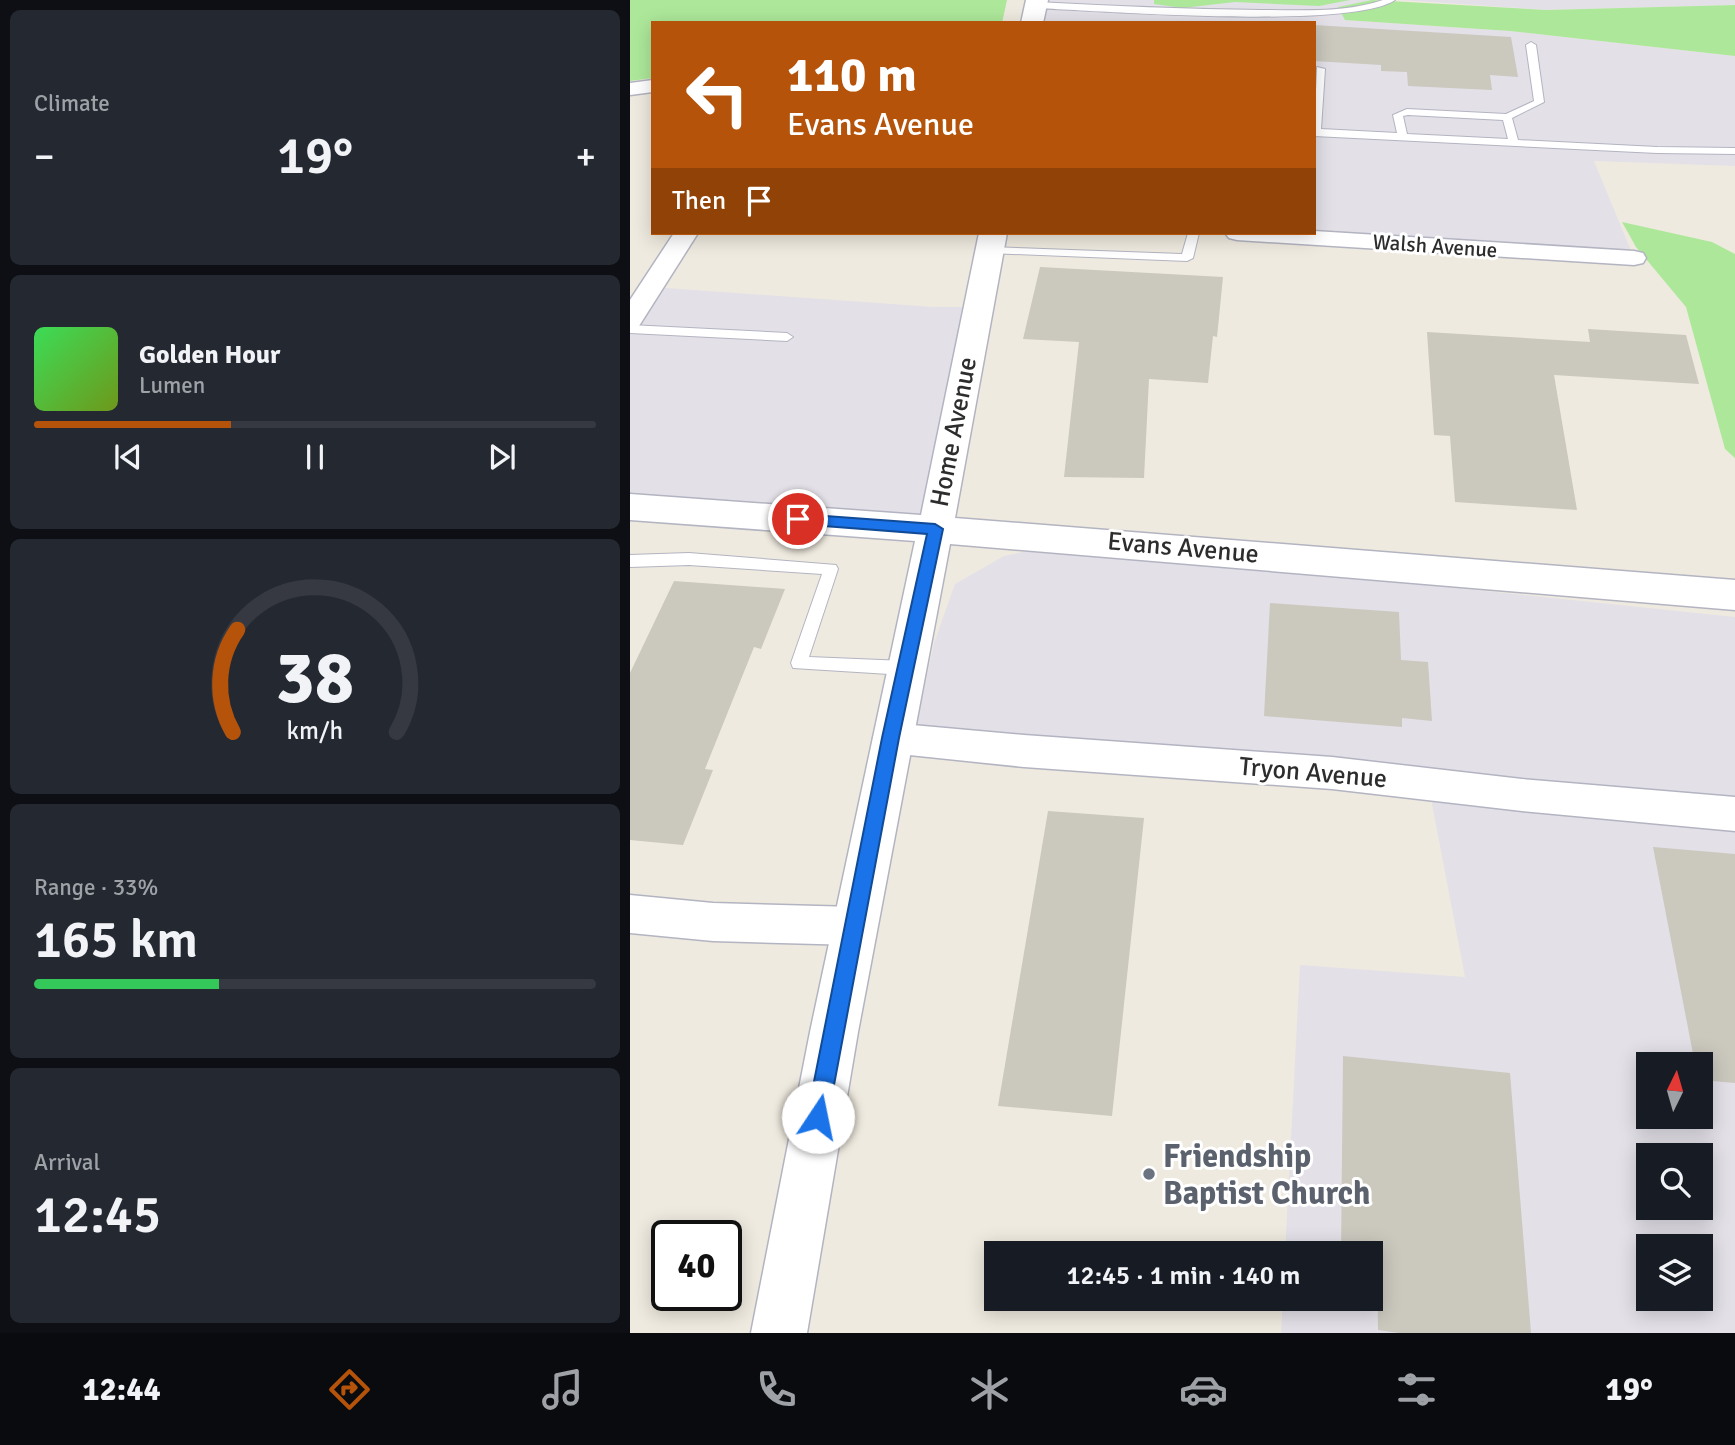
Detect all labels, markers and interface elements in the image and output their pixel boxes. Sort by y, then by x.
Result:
text: 110 m [787,45,917,105]
icon: left [672,49,763,140]
text: Climate [34,89,110,118]
text: Evans Avenue [787,105,974,144]
text: 19° [277,124,353,188]
text: − [34,133,55,180]
text: + [575,133,596,180]
icon: arrive [740,182,778,220]
text: Then [672,185,726,217]
street label: Walsh Avenue [1372,229,1498,263]
text: Golden Hour [139,339,280,371]
street label: Home Avenue [924,354,984,510]
text: Lumen [139,371,205,400]
icon: previous [109,438,147,476]
icon: pause [296,438,334,476]
icon: next [483,438,521,476]
pin [768,489,828,549]
icon: arrive [779,500,817,538]
street label: Evans Avenue [1106,525,1260,571]
text: 38 [276,635,354,724]
text: km/h [287,715,343,746]
street label: Tryon Avenue [1238,751,1388,795]
text: Range · 33% [34,873,158,902]
text: 165 km [34,908,198,972]
north arrow [1636,1052,1713,1129]
map controls [1636,1052,1713,1311]
position arrow [781,1080,855,1154]
place label: Friendship Baptist Church [1163,1137,1370,1213]
button: search [1636,1143,1713,1220]
text: Arrival [34,1148,100,1177]
marker: Friendship Baptist Church [1141,1166,1157,1182]
text: 12:45 [34,1183,161,1247]
speed limit sign: 40 [651,1220,742,1311]
button: layers [1636,1234,1713,1311]
text: 12:45 · 1 min · 140 m [1067,1260,1300,1292]
icon: directions [325,1365,374,1414]
icon: music [538,1365,587,1414]
icon: phone [752,1365,801,1414]
icon: climate [965,1365,1014,1414]
icon: car [1179,1365,1228,1414]
icon: filters [1392,1365,1441,1414]
text: 12:44 [82,1370,161,1409]
text: 19° [1605,1370,1653,1409]

